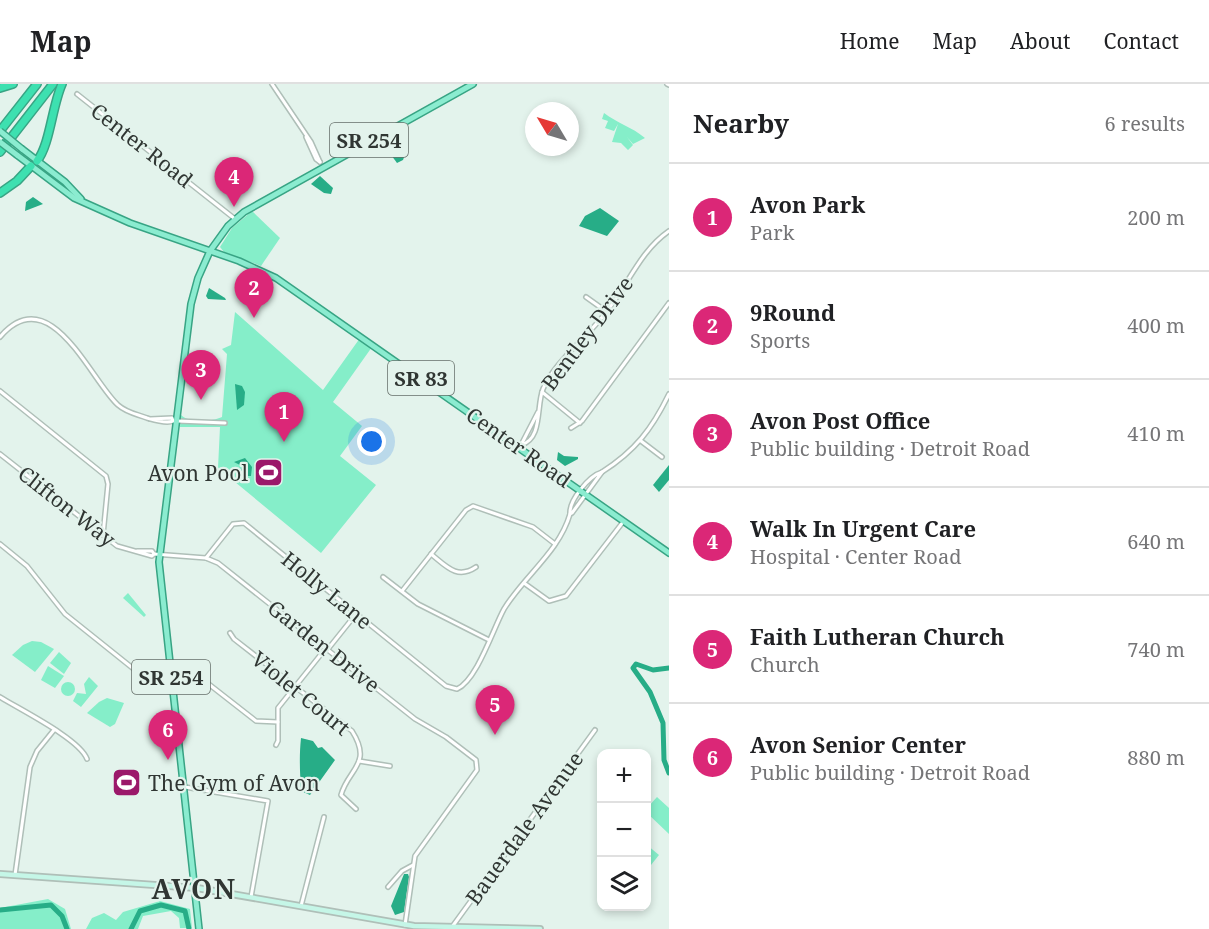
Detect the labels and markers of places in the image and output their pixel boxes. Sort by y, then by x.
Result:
pin: 4 [214,158,254,207]
pin: 2 [234,268,274,318]
pin: 3 [182,350,220,400]
pin: 1 [264,392,304,442]
sports icon: Avon Pool [253,457,285,489]
place label: Avon Pool [148,459,248,487]
pin: 5 [476,686,514,735]
pin: 6 [148,710,188,760]
sports icon: The Gym of Avon [111,767,143,799]
place label: The Gym of Avon [148,769,320,797]

